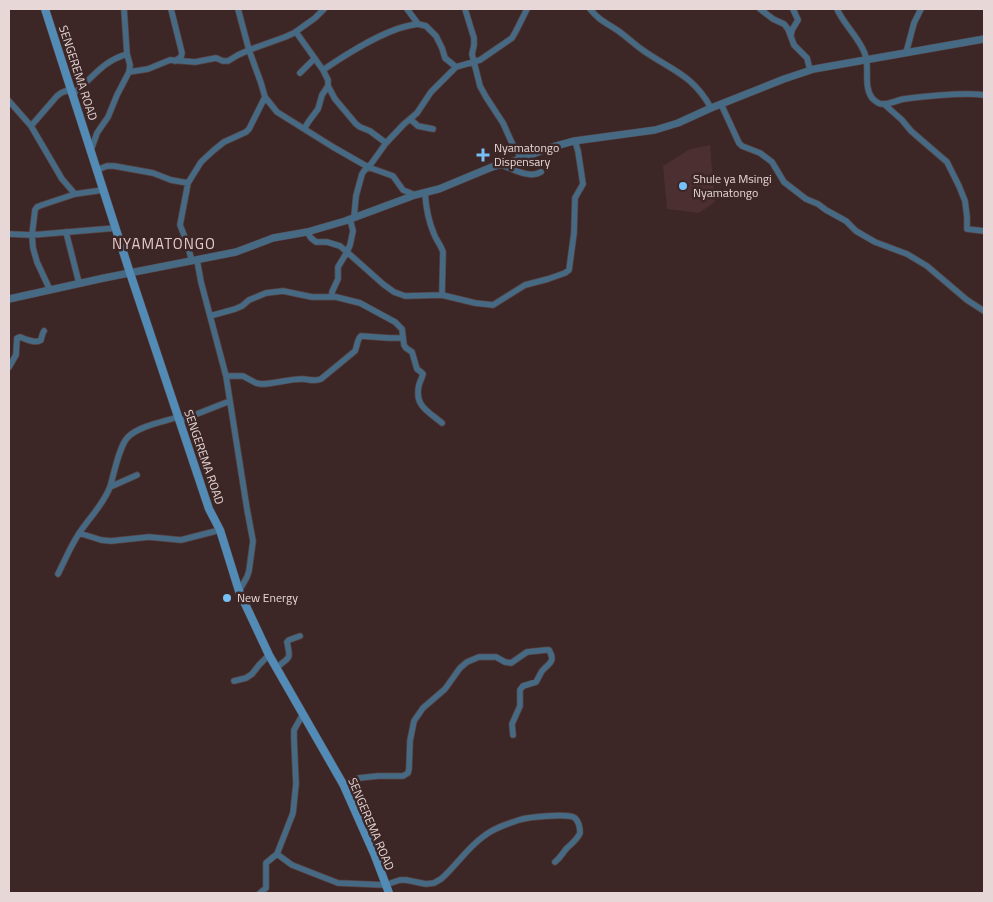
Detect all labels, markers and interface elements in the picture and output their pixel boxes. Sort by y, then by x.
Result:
street label: SENGEREMA ROAD [54,23,103,123]
place label: Nyamatongo Dispensary [494,138,559,171]
marker: Nyamatongo Dispensary [476,148,490,162]
place label: Shule ya Msingi Nyamatongo [693,169,772,202]
marker: Shule ya Msingi Nyamatongo [677,180,689,192]
district label: NYAMATONGO [112,232,216,255]
street label: SENGEREMA ROAD [179,407,230,507]
place label: New Energy [237,588,298,607]
marker: New Energy [221,592,233,604]
street label: SENGEREMA ROAD [343,774,400,873]

